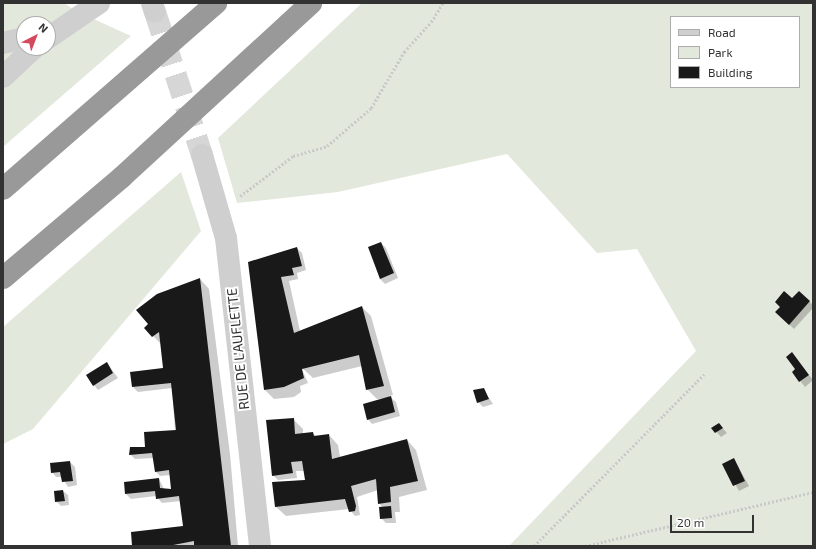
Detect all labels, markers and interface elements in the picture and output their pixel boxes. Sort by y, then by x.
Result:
north arrow [16,16,56,56]
legend [670,16,800,88]
text: N [36,20,51,35]
text: Road [708,25,736,39]
text: Park [708,45,733,59]
text: Building [708,65,752,79]
street label: RUE DE L'AUFLETTE [223,287,253,411]
scale bar [672,507,756,533]
text: 20 m [677,515,704,529]

